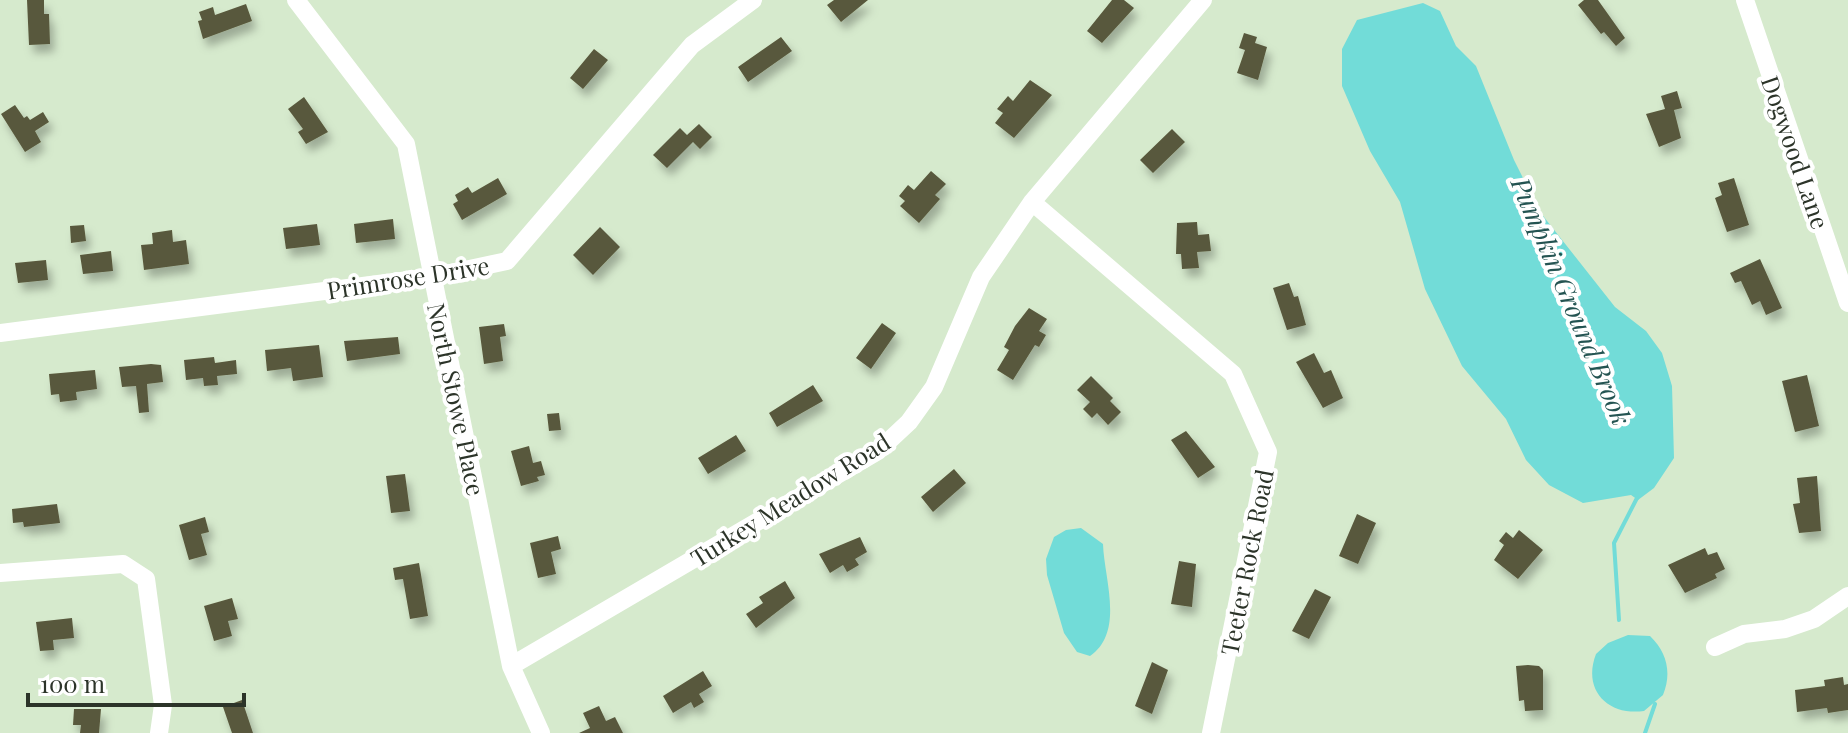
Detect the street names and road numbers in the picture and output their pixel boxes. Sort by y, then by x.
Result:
street label: Dogwood Lane [1755,71,1837,233]
street label: Primrose Drive [325,248,491,306]
street label: North Stowe Place [421,300,493,498]
street label: Turkey Meadow Road [684,425,896,573]
street label: Teeter Rock Road [1212,466,1280,658]

